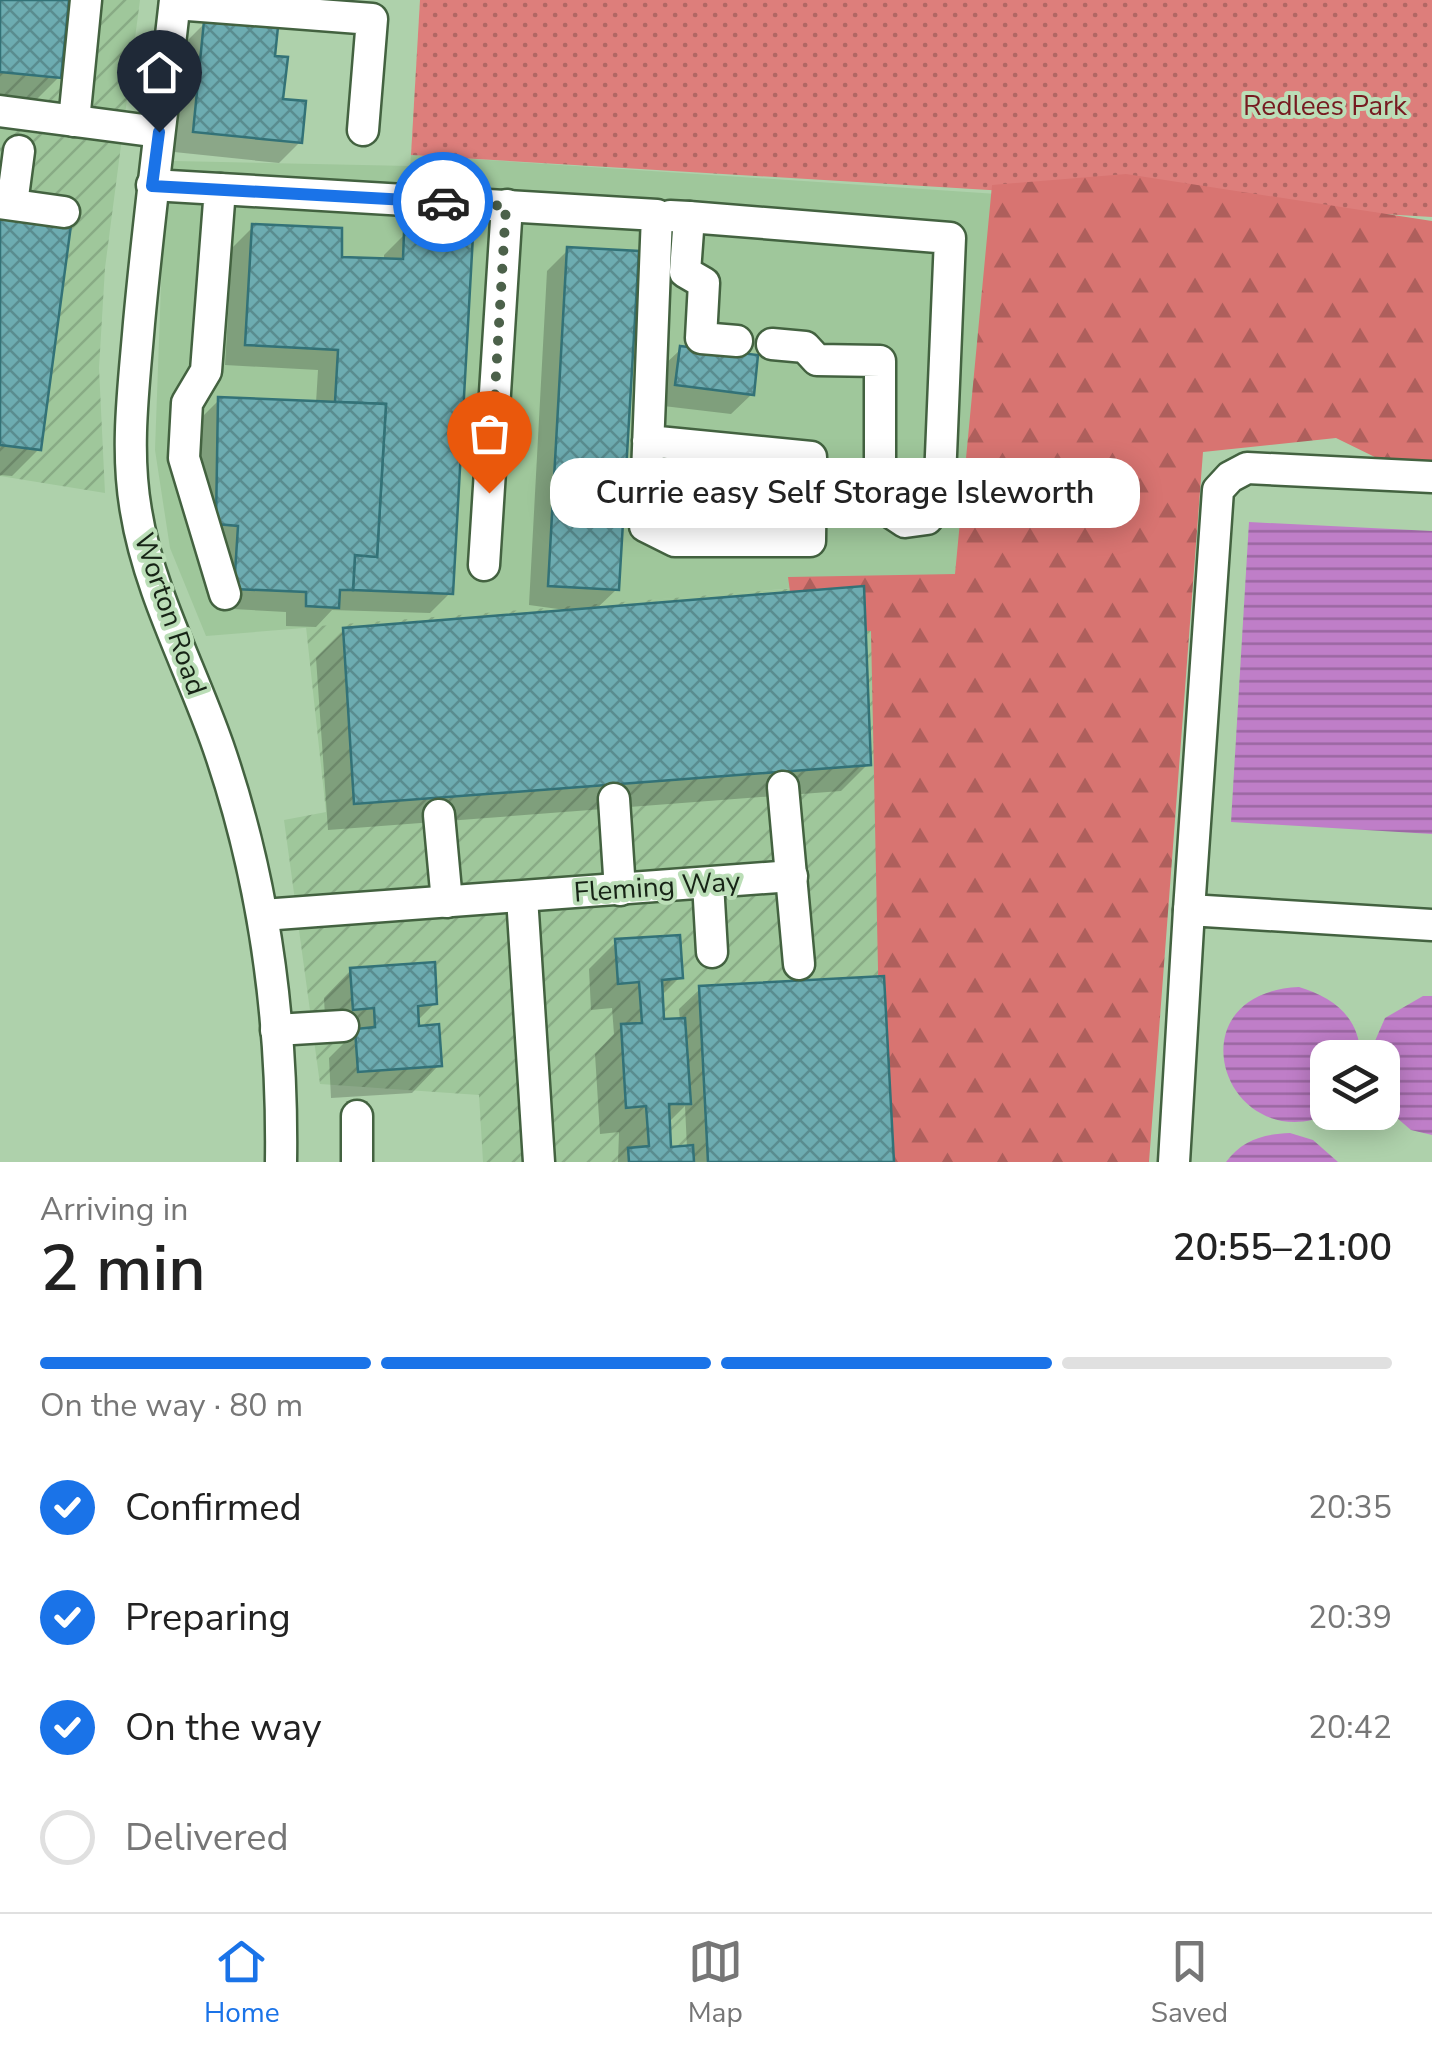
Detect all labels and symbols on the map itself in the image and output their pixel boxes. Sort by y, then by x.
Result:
pin [117,30,202,133]
park label: Redlees Park [1243,87,1408,125]
courier [393,152,493,252]
pin [447,391,532,494]
callout: Currie easy Self Storage Isleworth [549,458,1139,528]
street label: Worton Road [125,528,215,700]
street label: Fleming Way [573,862,742,912]

